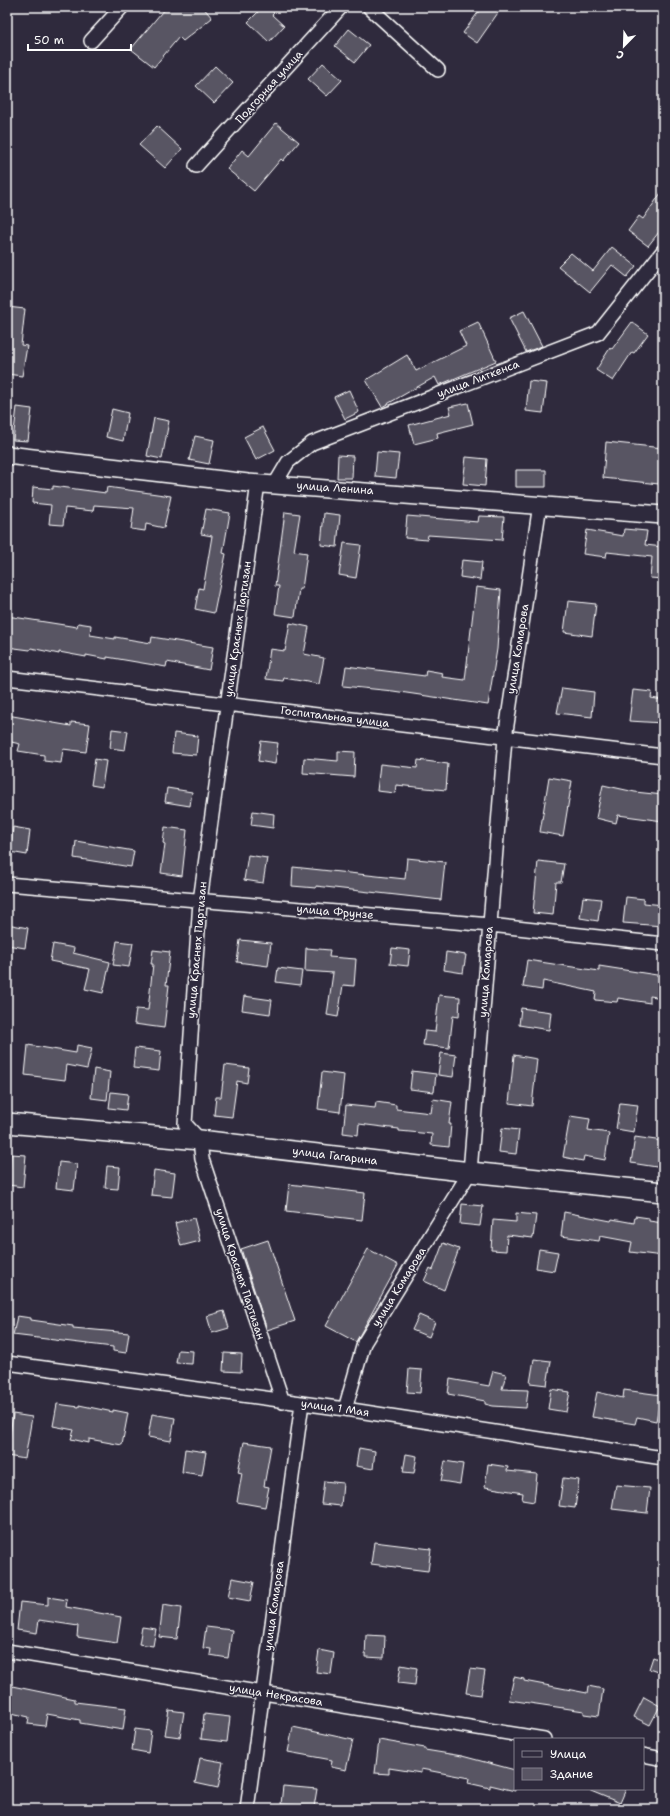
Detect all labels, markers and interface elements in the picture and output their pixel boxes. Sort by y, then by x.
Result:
scale bar [28,26,131,52]
north arrow [604,26,644,66]
text: 50 m [34,32,64,48]
text: С [614,46,626,63]
street label: Подгорная улица [232,47,306,127]
street label: улица Литкенса [435,356,521,402]
street label: улица Ленина [296,478,374,498]
street label: улица Красных Партизан [221,560,255,698]
street label: улица Комарова [503,603,533,695]
street label: Госпитальная улица [280,703,390,731]
street label: улица Красных Партизан [184,881,210,1019]
street label: улица Фрунзе [296,901,374,923]
street label: улица Комарова [475,926,497,1018]
street label: улица Гагарина [292,1143,379,1169]
street label: улица Красных Партизан [212,1206,268,1342]
street label: улица Комарова [368,1244,430,1330]
street label: улица 1 Мая [300,1396,370,1420]
street label: улица Комарова [260,1560,288,1652]
street label: улица Некрасова [228,1680,324,1710]
legend [514,1738,644,1790]
text: Улица [550,1746,587,1762]
text: Здание [550,1766,594,1782]

